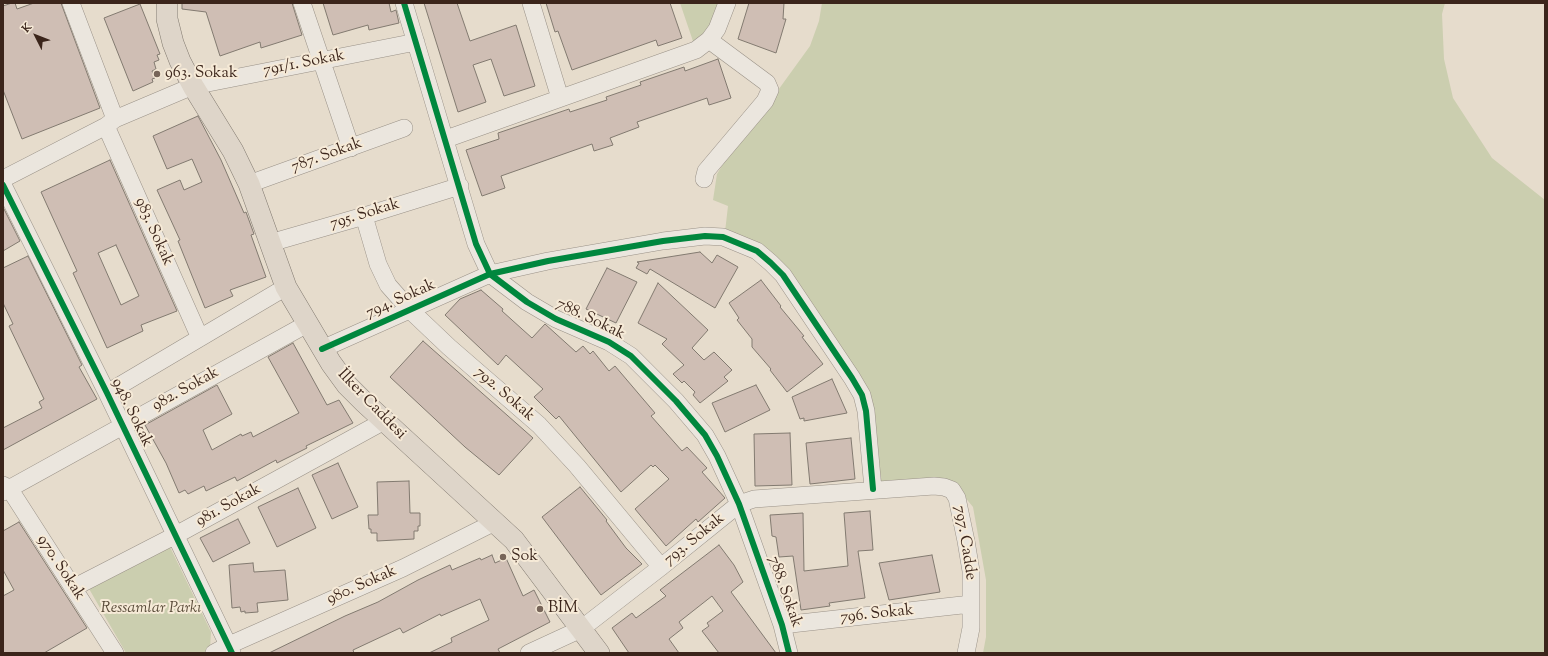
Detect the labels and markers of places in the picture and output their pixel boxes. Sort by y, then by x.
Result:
place label: 963. Sokak [165,64,238,84]
marker: 963. Sokak [152,69,162,79]
place label: Şok [511,547,538,567]
marker: Şok [498,552,508,562]
place label: BİM [548,599,578,619]
marker: BİM [535,604,545,614]

